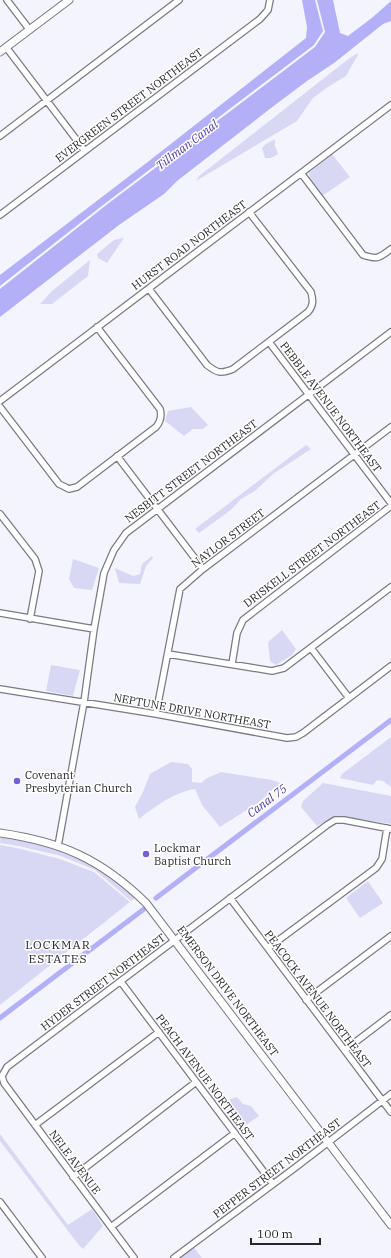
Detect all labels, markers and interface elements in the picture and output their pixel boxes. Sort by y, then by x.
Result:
street label: EVERGREEN STREET NORTHEAST [52,45,206,165]
water label: Tillman Canal [153,116,221,173]
street label: HURST ROAD NORTHEAST [129,197,249,293]
street label: PEBBLE AVENUE NORTHEAST [277,339,385,475]
street label: NESBITT STREET NORTHEAST [122,416,260,526]
street label: DRISKELL STREET NORTHEAST [241,498,383,610]
street label: NAYLOR STREET [188,506,268,570]
street label: NEPTUNE DRIVE NORTHEAST [112,690,272,732]
place label: Covenant Presbyterian Church [25,768,132,795]
marker: Covenant Presbyterian Church [12,776,22,786]
water label: Canal 75 [244,781,290,820]
place label: Lockmar Baptist Church [154,841,232,868]
marker: Lockmar Baptist Church [141,849,151,859]
street label: EMERSON DRIVE NORTHEAST [174,923,282,1059]
street label: PEACOCK AVENUE NORTHEAST [262,927,374,1071]
street label: HYDER STREET NORTHEAST [38,930,168,1034]
district label: LOCKMAR ESTATES [25,937,91,966]
street label: PEACH AVENUE NORTHEAST [153,1011,257,1143]
street label: PEPPER STREET NORTHEAST [210,1115,344,1221]
street label: NELE AVENUE [46,1127,104,1197]
scale bar [251,1220,320,1246]
text: 100 m [257,1226,293,1241]

